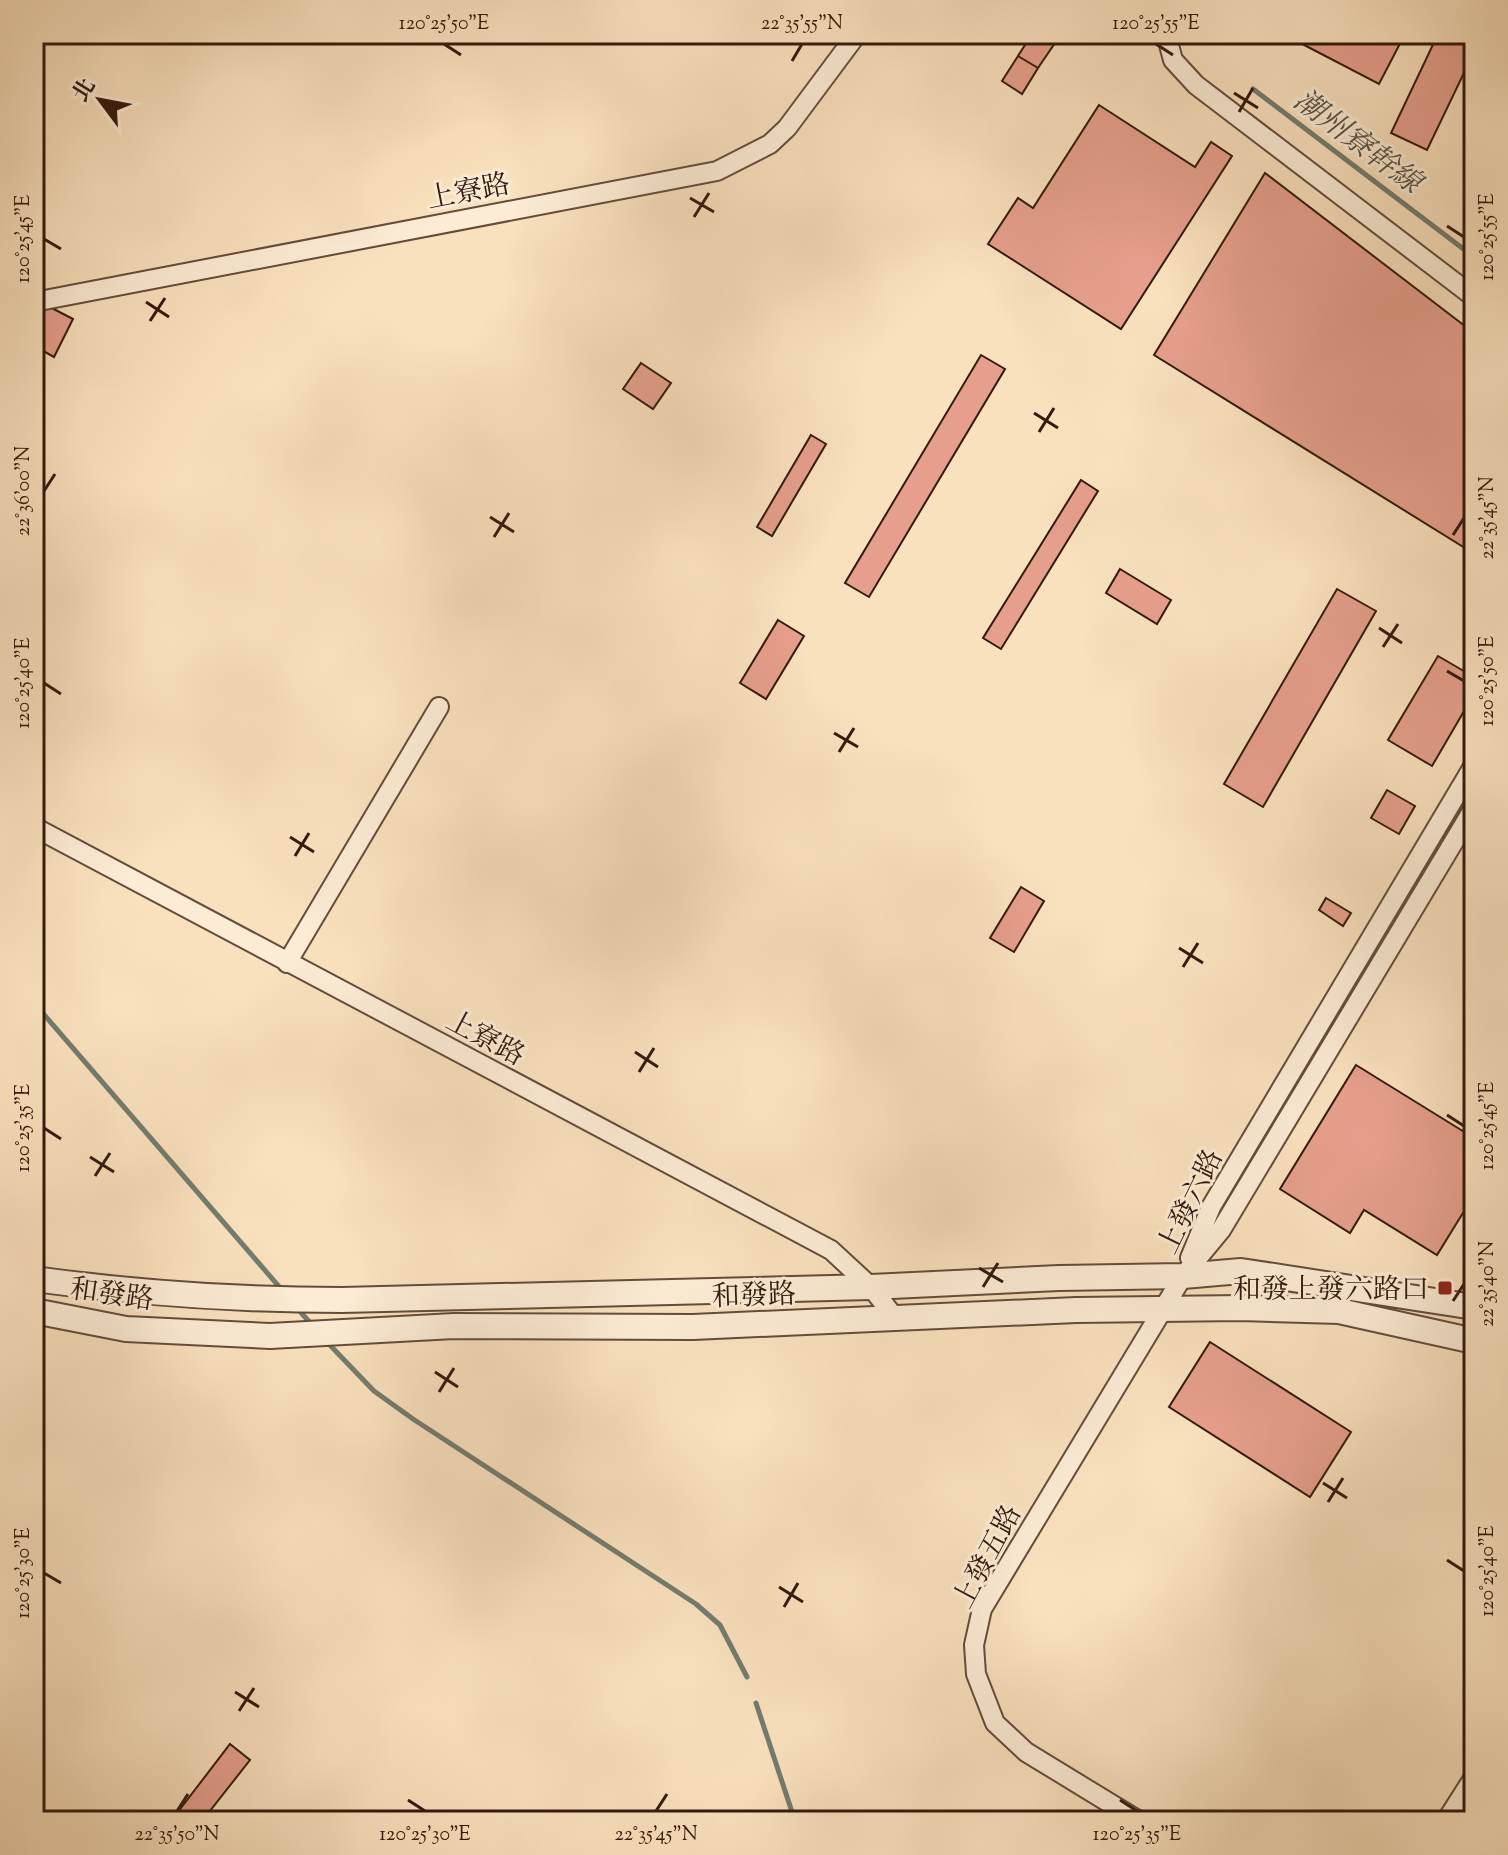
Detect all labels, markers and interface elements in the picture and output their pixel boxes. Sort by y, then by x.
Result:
text: 120°25'50"E [399,10,489,39]
text: 22°35'55"N [761,10,843,39]
text: 120°25'55"E [1112,10,1200,39]
north arrow [60,60,140,140]
text: 北 [66,73,105,109]
water label: 潮州寮幹線 [1284,81,1432,207]
street label: 上寮路 [424,165,514,221]
text: 120°25'55"E [1474,193,1503,281]
text: 120°25'45"E [10,195,39,283]
text: 22°36'00"N [10,446,39,536]
text: 22°35'45"N [1474,476,1503,560]
text: 120°25'50"E [1474,636,1503,726]
text: 120°25'40"E [10,637,39,729]
street label: 上寮路 [438,1002,531,1077]
text: 120°25'45"E [1474,1082,1503,1170]
text: 120°25'35"E [10,1084,39,1172]
street label: 上發六路 [1149,1143,1234,1261]
text: 22°35'40"N [1474,1241,1503,1327]
street label: 和發路 [67,1270,156,1322]
place label: 和發上發六路口 [1233,1271,1429,1311]
street label: 和發路 [711,1276,797,1318]
marker: 和發上發六路口 [1436,1279,1454,1297]
street label: 上發五路 [945,1499,1033,1616]
text: 120°25'40"E [1474,1525,1503,1617]
text: 120°25'30"E [10,1527,39,1619]
text: 22°35'50"N [134,1821,220,1850]
text: 120°25'30"E [379,1821,471,1850]
text: 22°35'45"N [614,1821,698,1850]
text: 120°25'35"E [1093,1821,1181,1850]

